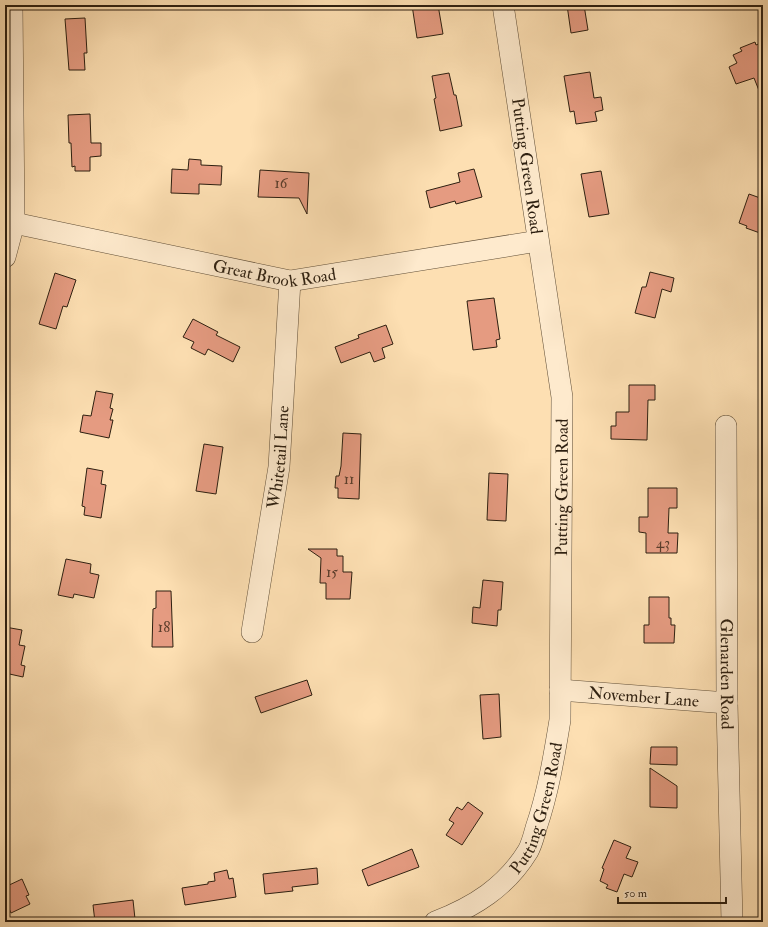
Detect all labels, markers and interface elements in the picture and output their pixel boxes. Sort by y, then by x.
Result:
street label: Putting Green Road [507,96,547,236]
house number: 16 [275,174,289,193]
street label: Great Brook Road [211,255,338,292]
street label: Whitetail Lane [262,405,293,511]
street label: Putting Green Road [551,418,572,556]
house number: 11 [344,470,354,489]
house number: 43 [656,534,670,553]
house number: 15 [326,563,338,582]
house number: 18 [158,618,170,637]
street label: Glenarden Road [716,618,738,730]
street label: November Lane [588,682,700,711]
street label: Putting Green Road [505,740,567,878]
scale bar [618,879,726,905]
text: 50 m [624,886,648,901]

